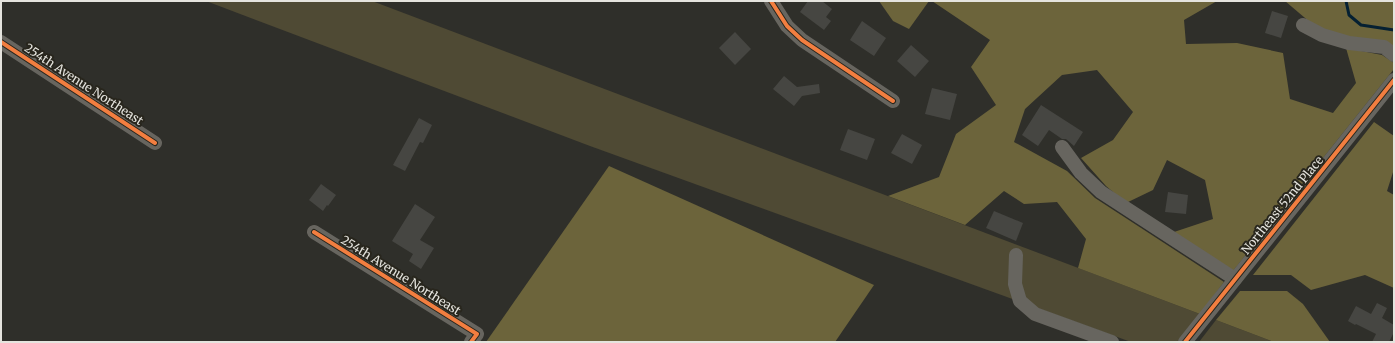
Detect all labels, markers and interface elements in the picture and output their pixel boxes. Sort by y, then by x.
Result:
street label: 254th Avenue Northeast [22,40,146,128]
street label: Northeast 52nd Place [1238,153,1326,257]
street label: 254th Avenue Northeast [338,232,464,318]

